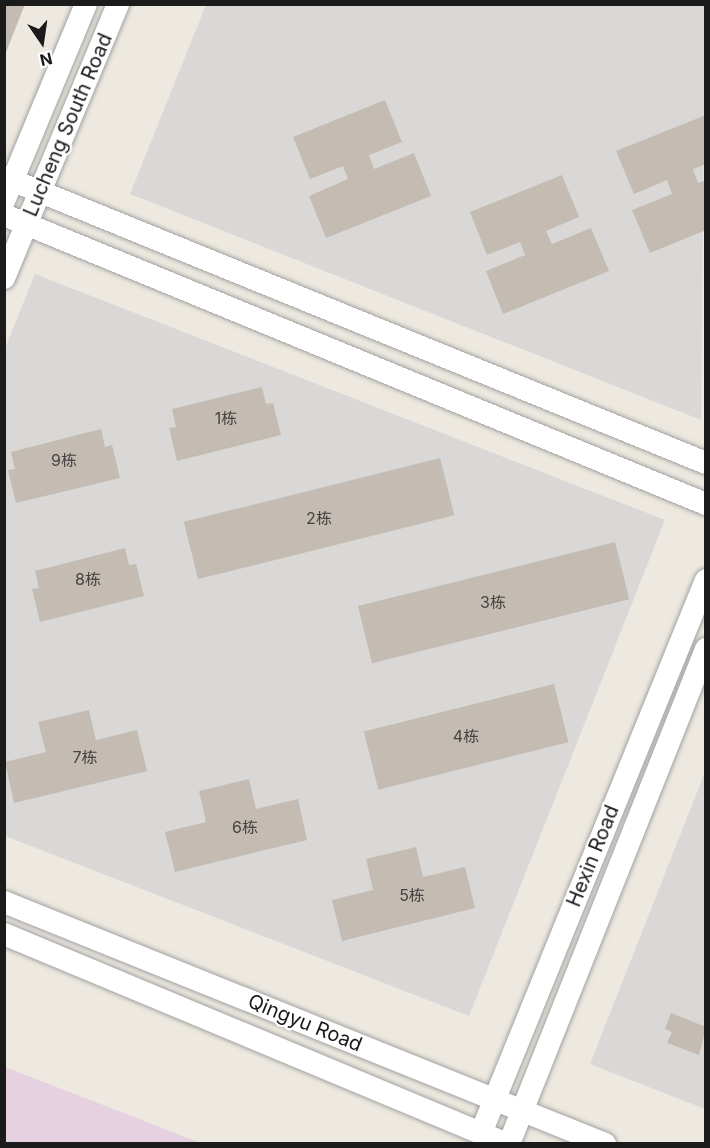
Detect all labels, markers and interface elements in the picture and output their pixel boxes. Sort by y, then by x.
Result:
north arrow [12,12,72,72]
street label: Lucheng South Road [19,30,117,220]
text: N [38,48,54,71]
house number: 1栋 [215,408,237,428]
house number: 9栋 [51,450,77,470]
house number: 2栋 [306,508,332,528]
house number: 8栋 [75,569,101,589]
house number: 3栋 [480,592,506,612]
house number: 4栋 [453,726,479,746]
house number: 7栋 [72,747,98,767]
street label: Hexin Road [562,802,624,910]
house number: 6栋 [232,817,258,837]
house number: 5栋 [399,885,425,905]
street label: Qingyu Road [244,989,366,1057]

